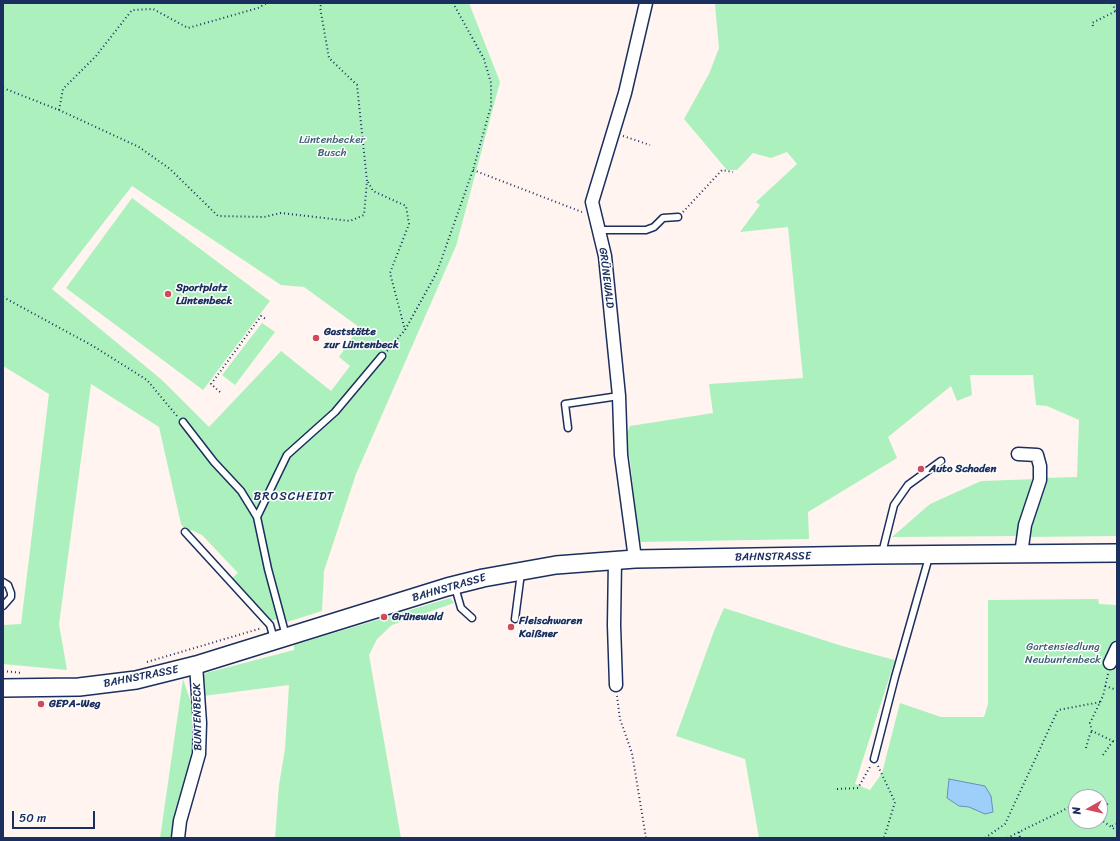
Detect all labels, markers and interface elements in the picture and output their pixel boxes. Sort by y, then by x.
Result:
park label: Lüntenbecker Busch [299,133,365,159]
street label: GRÜNEWALD [596,247,616,309]
place label: Sportplatz Lüntenbeck [176,281,232,307]
marker: Sportplatz Lüntenbeck [163,289,173,299]
place label: Gaststätte zur Lüntenbeck [324,325,399,351]
marker: Gaststätte zur Lüntenbeck [311,333,321,343]
place label: Auto Schaden [929,462,996,476]
marker: Auto Schaden [916,464,926,474]
district label: BROSCHEIDT [254,490,334,504]
street label: BAHNSTRASSE [735,550,811,564]
street label: BAHNSTRASSE [411,571,487,605]
place label: Grünewald [392,610,443,624]
marker: Grünewald [379,612,389,622]
place label: Fleischwaren Kaißner [519,614,582,640]
marker: Fleischwaren Kaißner [506,622,516,632]
park label: Gartensiedlung Neubuntenbeck [1025,640,1101,666]
street label: BAHNSTRASSE [102,663,180,691]
street label: BUNTENBECK [191,683,205,751]
place label: GEPA-Weg [49,697,101,711]
marker: GEPA-Weg [36,699,46,709]
north arrow [1068,789,1108,829]
scale bar [14,803,97,829]
text: N [1067,806,1087,816]
text: 50 m [19,807,46,829]

